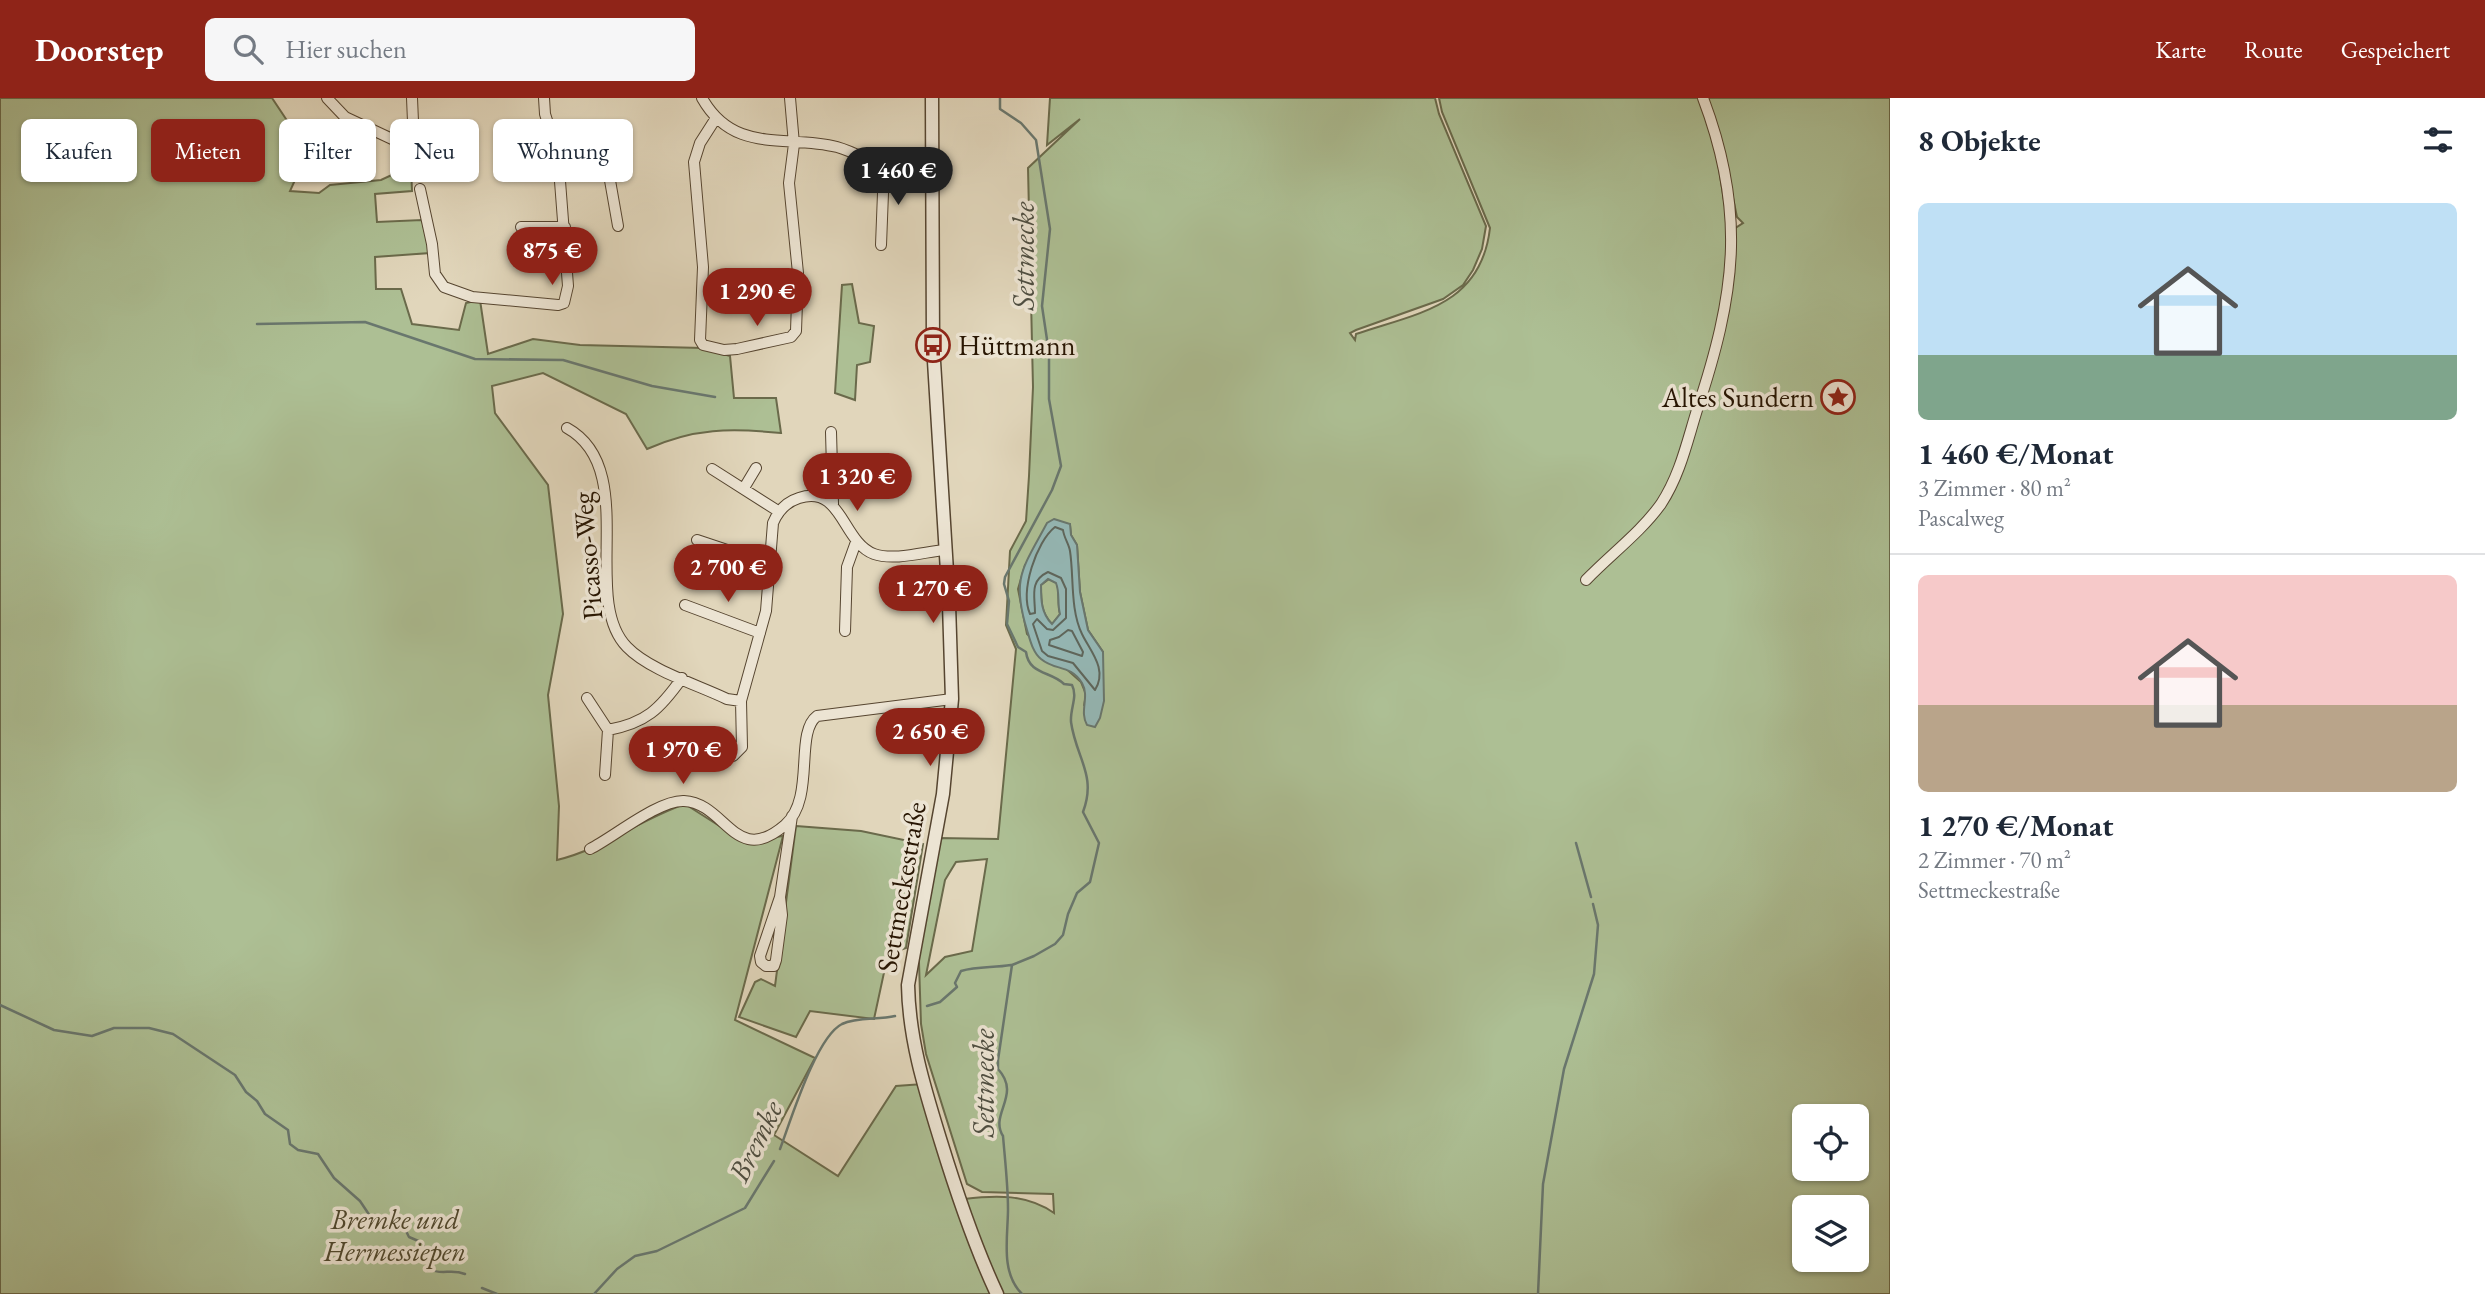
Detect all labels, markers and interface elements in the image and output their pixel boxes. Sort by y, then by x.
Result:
search box [205,18,695,81]
text: Doorstep [35,28,163,71]
icon: search [229,30,267,68]
text: Hier suchen [285,32,407,66]
text: Karte [2155,34,2206,65]
text: Route [2244,34,2303,65]
text: Gespeichert [2341,34,2450,65]
chip: Kaufen [21,119,137,182]
chip: Mieten [151,119,265,182]
chip: Filter [279,119,376,182]
chip: Neu [390,119,479,182]
chip: Wohnung [493,119,633,182]
text: 8 Objekte [1918,121,2041,160]
icon: filters [2419,121,2457,159]
pin: 1 460 € [833,148,963,207]
text: 1 460 € [860,155,936,185]
water label: Settmecke [1004,201,1043,311]
pin: 875 € [503,228,601,287]
text: 875 € [523,235,581,265]
icon: home [2125,248,2251,374]
pin: 1 290 € [692,268,822,328]
text: 1 290 € [719,276,795,306]
bus stop icon: Hüttmann [914,326,952,364]
place label: Hüttmann [958,327,1076,363]
place icon: Altes Sundern [1819,378,1857,416]
place label: Altes Sundern [1661,379,1814,415]
text: 1 460 €/Monat [1918,434,2113,473]
pin: 1 320 € [792,454,922,513]
text: 1 320 € [819,461,895,491]
text: 3 Zimmer · 80 m² [1918,473,2071,503]
street label: Picasso-Weg [563,490,611,621]
text: Pascalweg [1918,503,2004,533]
pin: 2 700 € [663,545,793,604]
text: 2 700 € [690,552,766,582]
pin: 1 270 € [868,566,998,625]
text: 1 270 € [895,573,971,603]
icon: home [2125,620,2251,746]
pin: 2 650 € [865,708,995,768]
text: 2 650 € [892,716,968,746]
pin: 1 970 € [618,726,748,786]
text: 1 970 € [645,734,721,764]
street label: Settmeckestraße [868,799,934,975]
text: 1 270 €/Monat [1918,806,2113,845]
text: 2 Zimmer · 70 m² [1918,845,2071,875]
text: Settmeckestraße [1918,875,2060,905]
water label: Settmecke [964,1028,1003,1138]
water label: Bremke [718,1093,792,1189]
map controls [1792,1104,1869,1272]
button: locate [1792,1104,1869,1181]
button: layers [1792,1195,1869,1272]
park label: Bremke und Hermessiepen [323,1201,466,1269]

